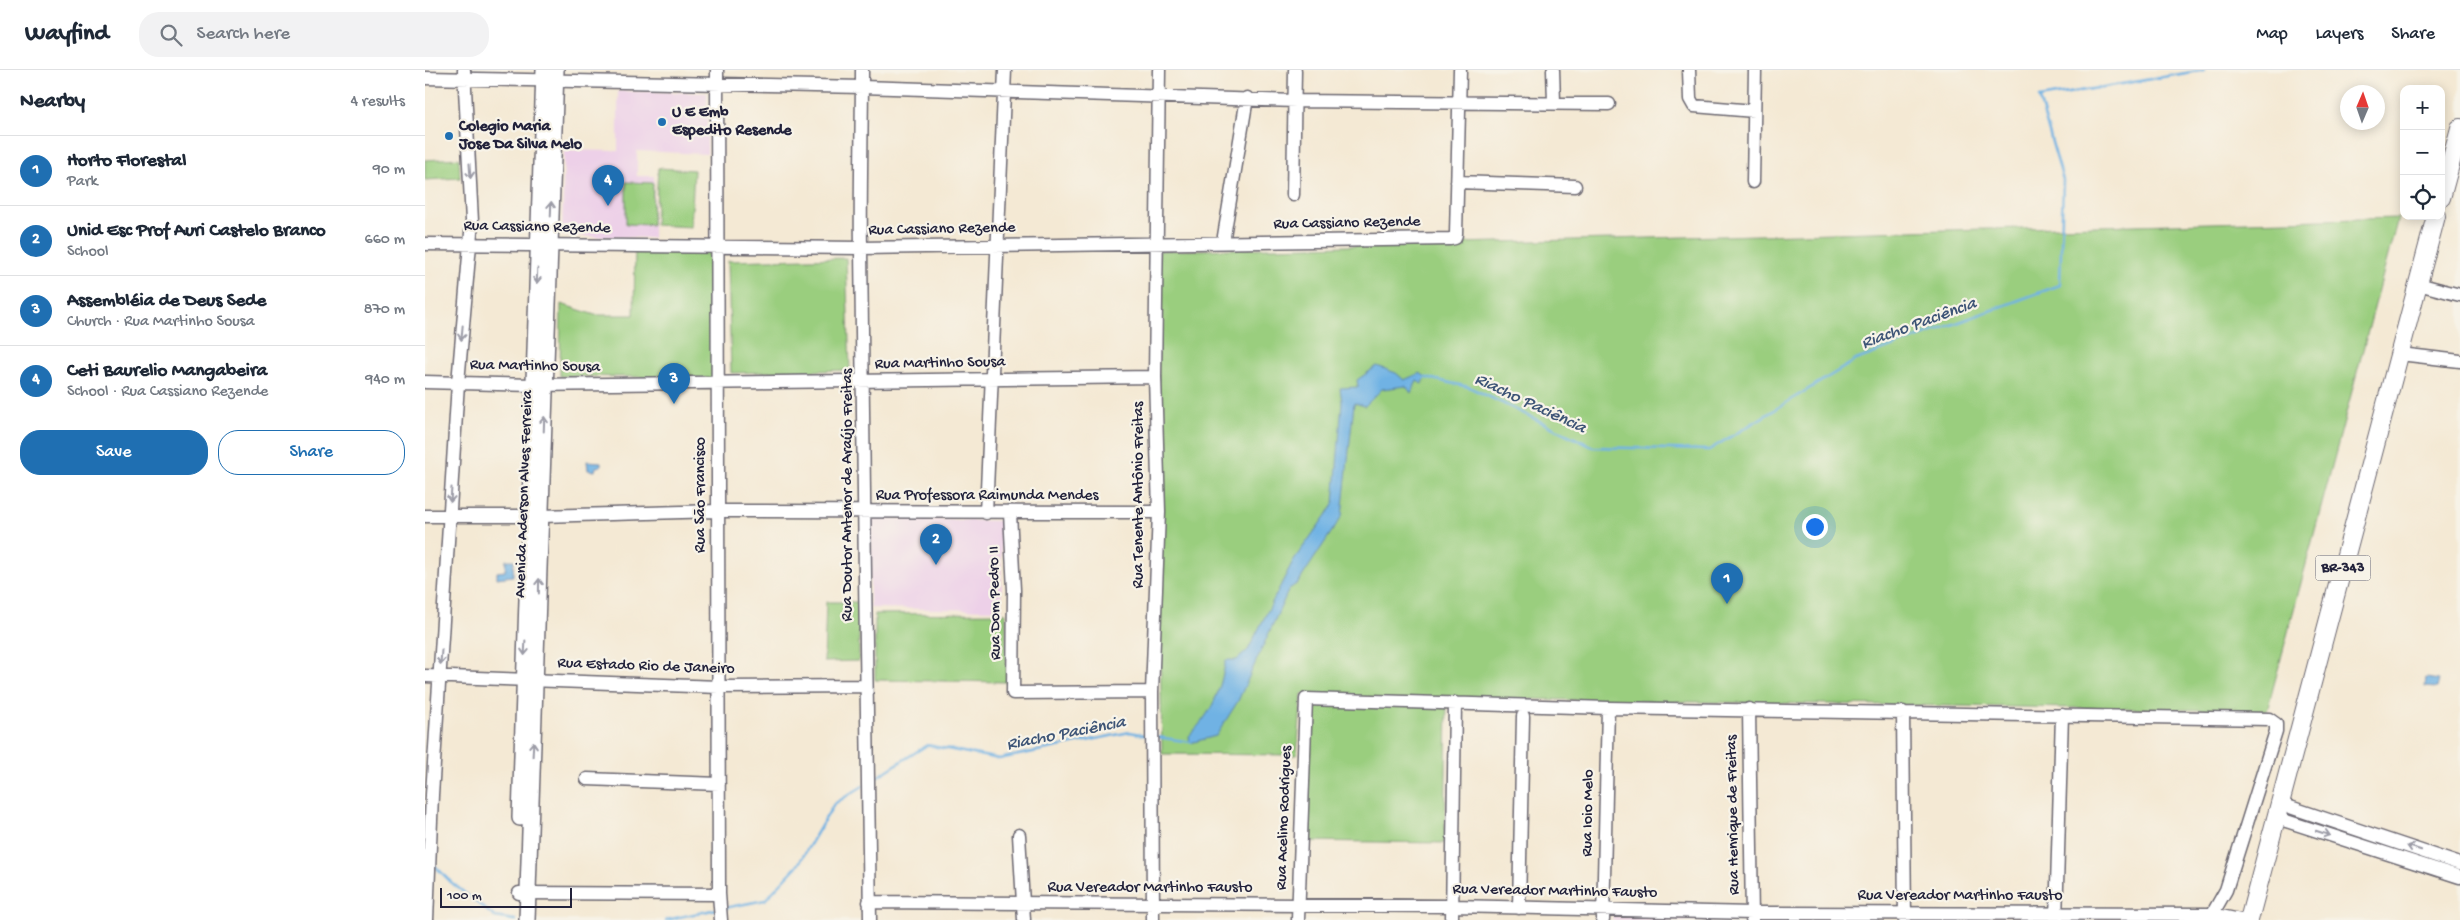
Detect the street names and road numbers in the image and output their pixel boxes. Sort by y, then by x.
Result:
street label: Rua Cassiano Rezende [1273,213,1421,235]
street label: Rua Cassiano Rezende [463,217,611,239]
street label: Rua Cassiano Rezende [868,219,1016,241]
street label: Rua Martinho Sousa [875,353,1007,375]
street label: Rua Martinho Sousa [470,356,602,378]
street label: Rua Doutor Antenor de Araújo Freitas [839,367,858,621]
street label: Avenida Aderson Alves Ferreira [512,389,538,598]
street label: Rua Tenente Antônio Freitas [1130,400,1149,588]
street label: Rua São Francisco [692,437,711,553]
street label: Rua Professora Raimunda Mendes [876,487,1099,506]
street label: Rua Dom Pedro II [986,546,1006,660]
road number: BR-343 [2315,556,2371,580]
street label: Rua Estado Rio de Janeiro [557,654,735,680]
street label: Rua Henrique de Freitas [1723,734,1745,895]
street label: Rua Acelino Rodrigues [1273,744,1297,890]
street label: Rua Ioio Melo [1579,769,1599,857]
street label: Rua Vereador Martinho Fausto [1048,879,1252,898]
street label: Rua Vereador Martinho Fausto [1452,881,1658,903]
street label: Rua Vereador Martinho Fausto [1858,887,2062,906]

